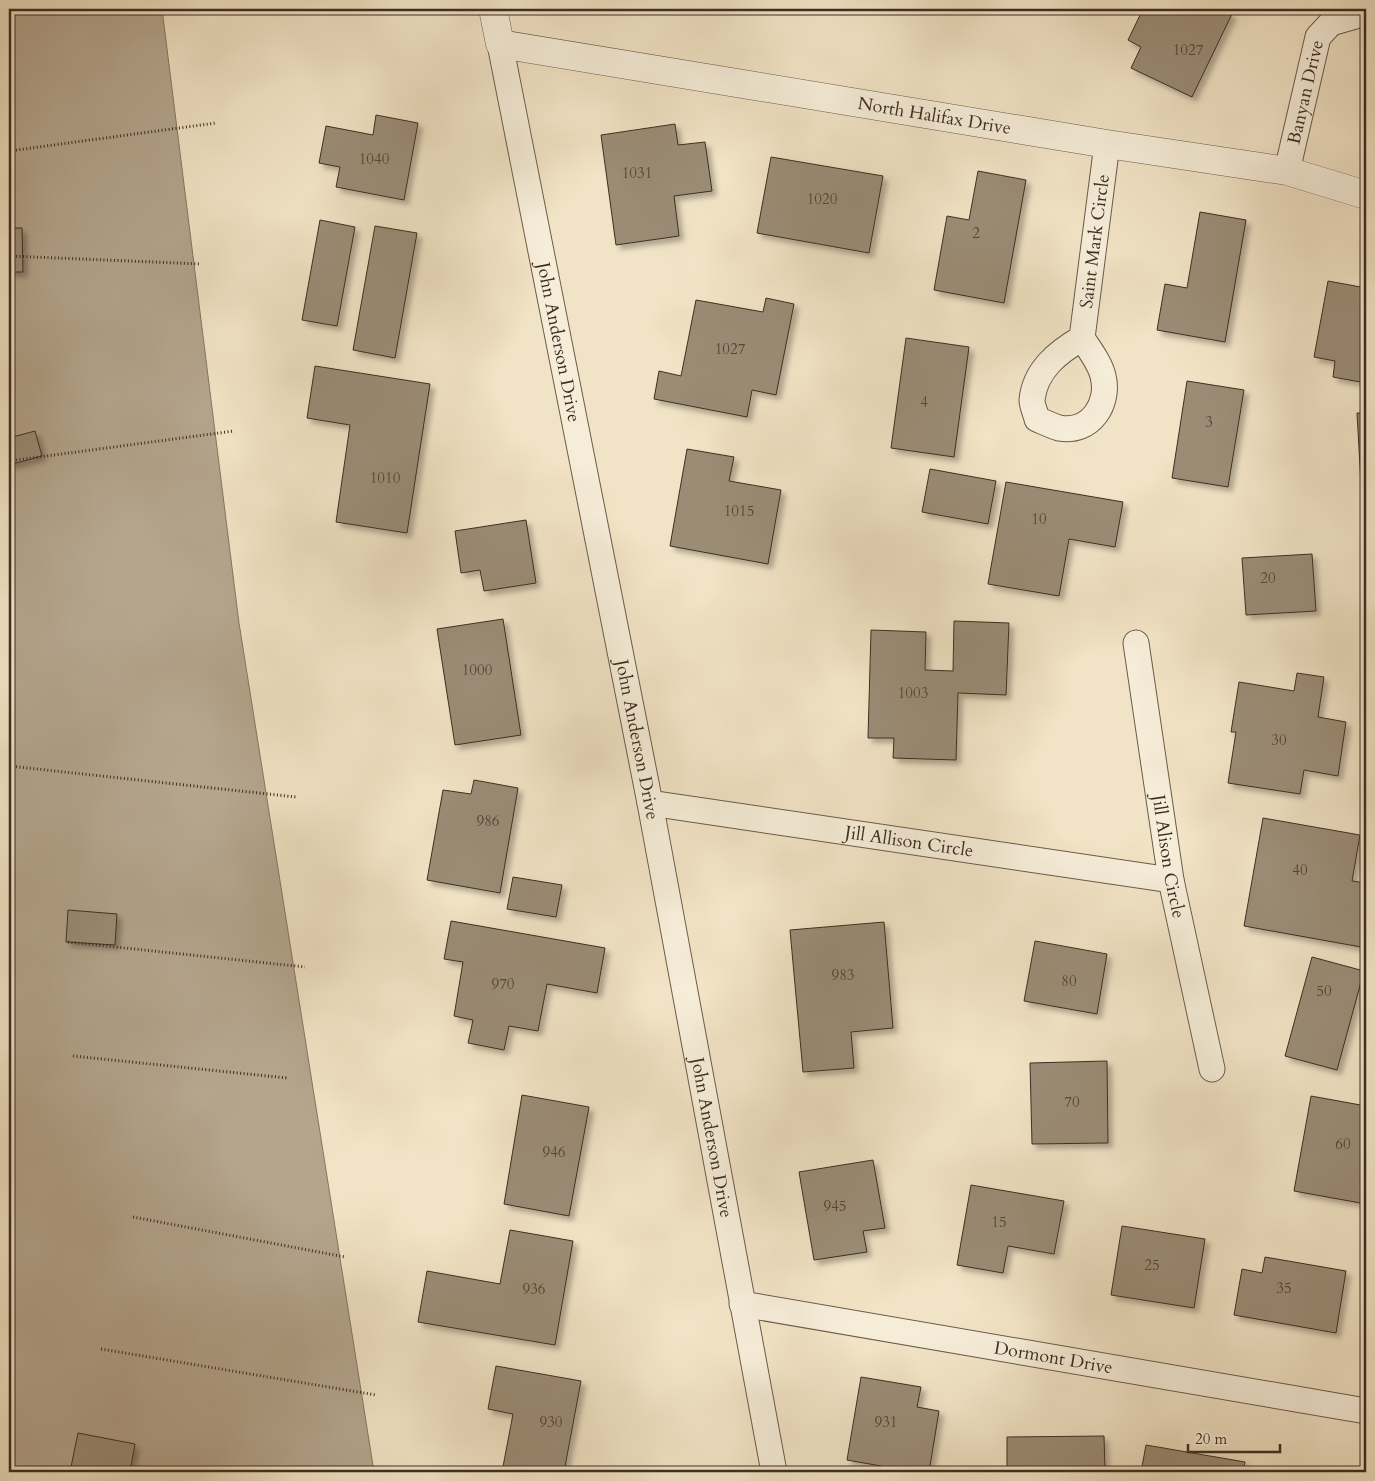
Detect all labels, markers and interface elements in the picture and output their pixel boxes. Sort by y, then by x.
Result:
street label: Banyan Drive [1282,38,1330,147]
house number: 1027 [1173,40,1204,60]
street label: North Halifax Drive [856,91,1013,141]
house number: 1040 [359,149,390,169]
house number: 1031 [622,163,652,183]
street label: Saint Mark Circle [1074,173,1116,310]
house number: 1020 [807,189,838,209]
house number: 2 [972,223,980,243]
street label: John Anderson Drive [530,257,586,425]
house number: 1027 [715,339,746,359]
house number: 4 [920,392,928,412]
house number: 3 [1205,412,1213,432]
house number: 1010 [370,468,401,488]
house number: 1015 [724,501,754,521]
house number: 10 [1031,509,1047,529]
house number: 20 [1260,568,1276,588]
street label: John Anderson Drive [608,655,665,822]
house number: 1000 [462,660,493,680]
house number: 1003 [898,683,928,703]
house number: 30 [1271,730,1287,750]
street label: Jill Alison Circle [1145,790,1191,921]
house number: 986 [476,811,500,831]
street label: Jill Allison Circle [840,820,975,864]
house number: 40 [1292,860,1308,880]
house number: 983 [831,965,855,985]
house number: 80 [1061,971,1077,991]
house number: 970 [491,974,515,994]
house number: 50 [1316,981,1332,1001]
street label: John Anderson Drive [684,1053,739,1220]
house number: 70 [1064,1092,1080,1112]
house number: 60 [1335,1134,1351,1154]
house number: 946 [542,1142,566,1162]
house number: 945 [823,1196,847,1216]
house number: 15 [991,1212,1007,1232]
house number: 25 [1144,1255,1160,1275]
house number: 35 [1276,1278,1292,1298]
house number: 936 [522,1279,546,1299]
street label: Dormont Drive [992,1335,1115,1380]
house number: 930 [539,1412,563,1432]
house number: 931 [874,1412,898,1432]
scale bar [1188,1421,1280,1453]
text: 20 m [1195,1429,1227,1449]

